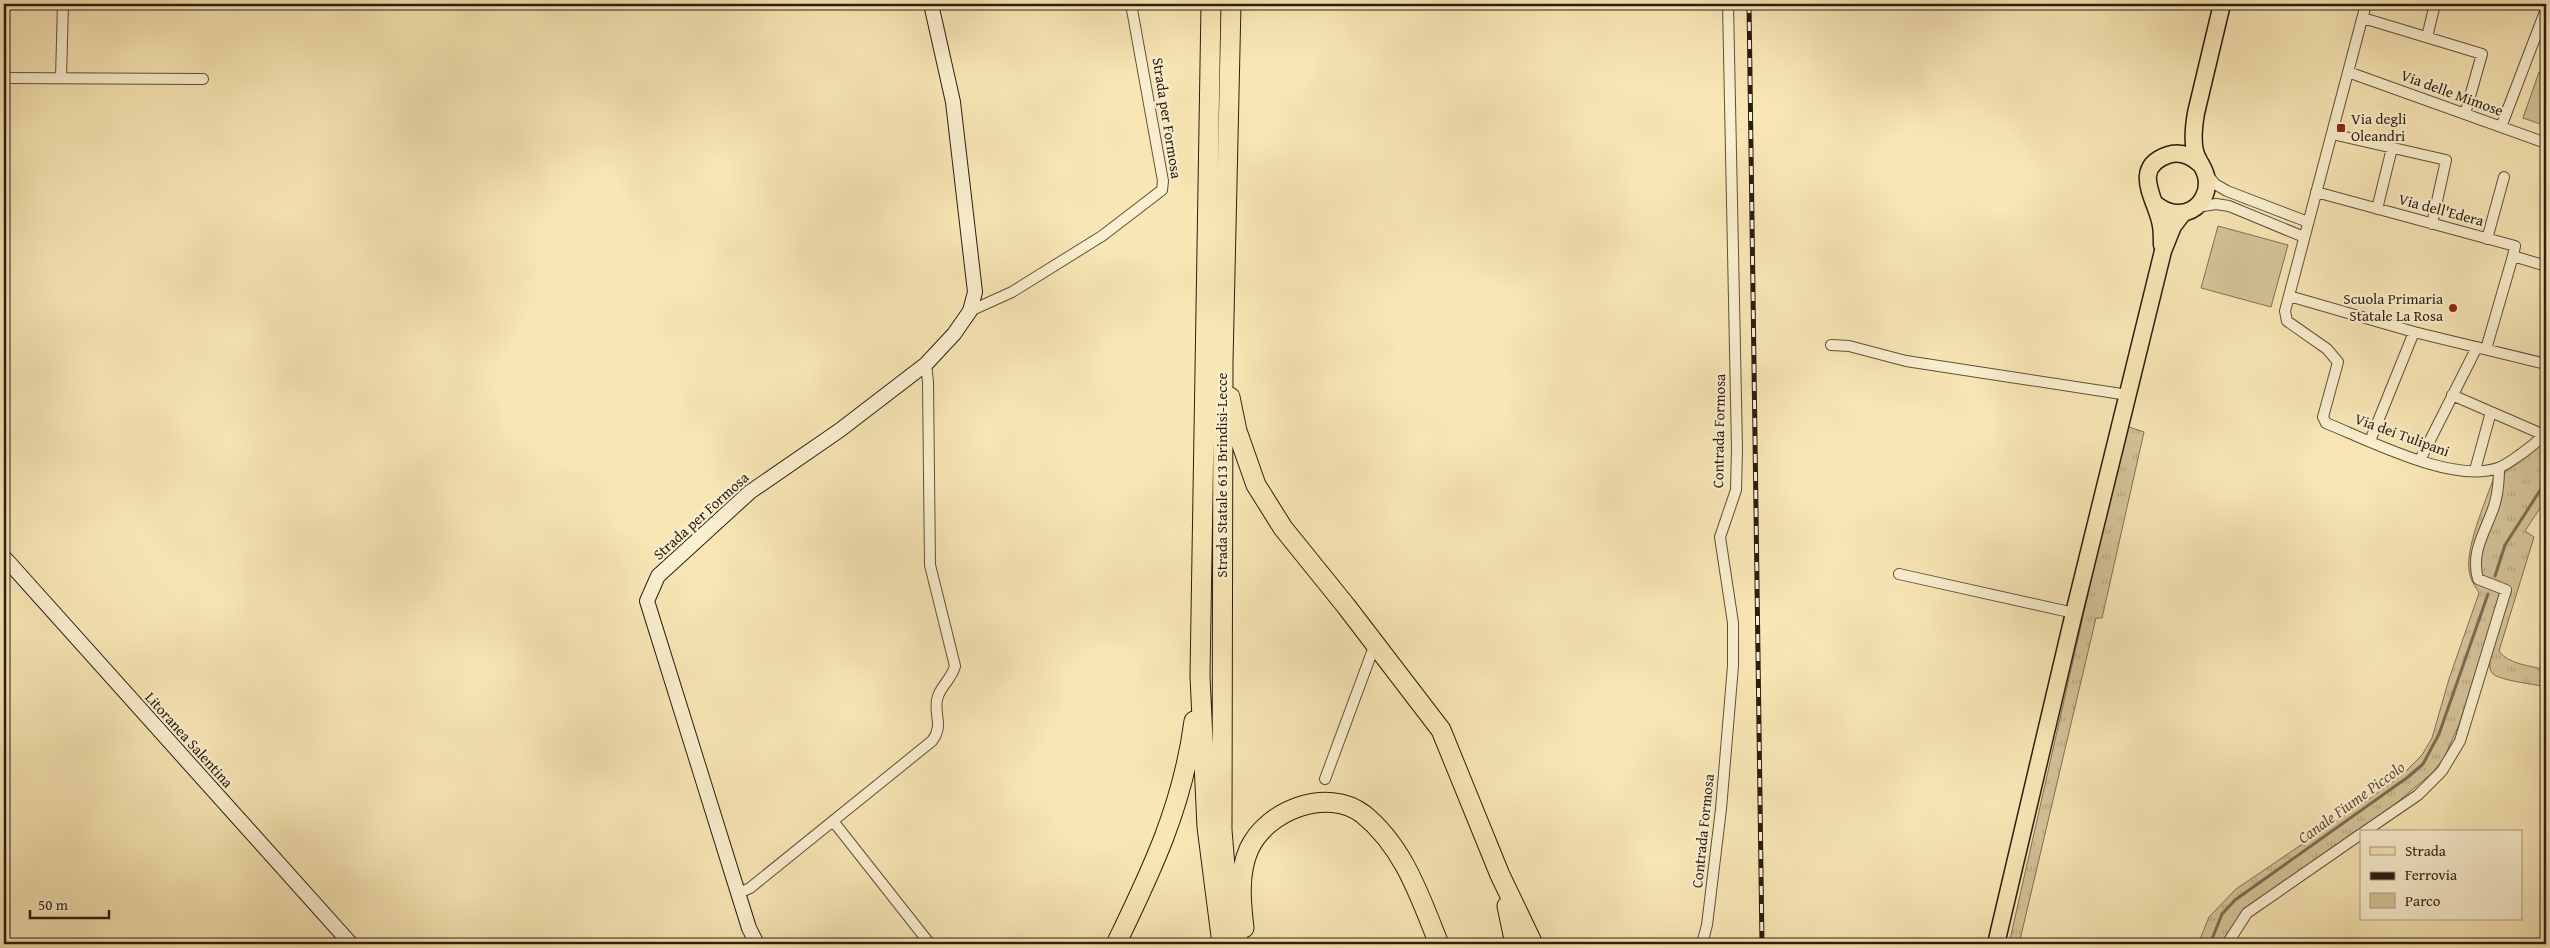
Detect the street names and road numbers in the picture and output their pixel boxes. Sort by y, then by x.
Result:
street label: Strada per Formosa [1148,56,1187,180]
street label: Via delle Mimose [2398,64,2506,121]
street label: Via dell'Edera [2396,188,2486,231]
street label: Strada Statale 613 Brindisi-Lecce [1211,372,1232,578]
street label: Contrada Formosa [1707,374,1730,488]
street label: Via dei Tulipani [2352,408,2453,461]
street label: Strada per Formosa [648,467,753,564]
street label: Litoranea Salentina [141,687,238,792]
street label: Contrada Formosa [1686,773,1719,889]

